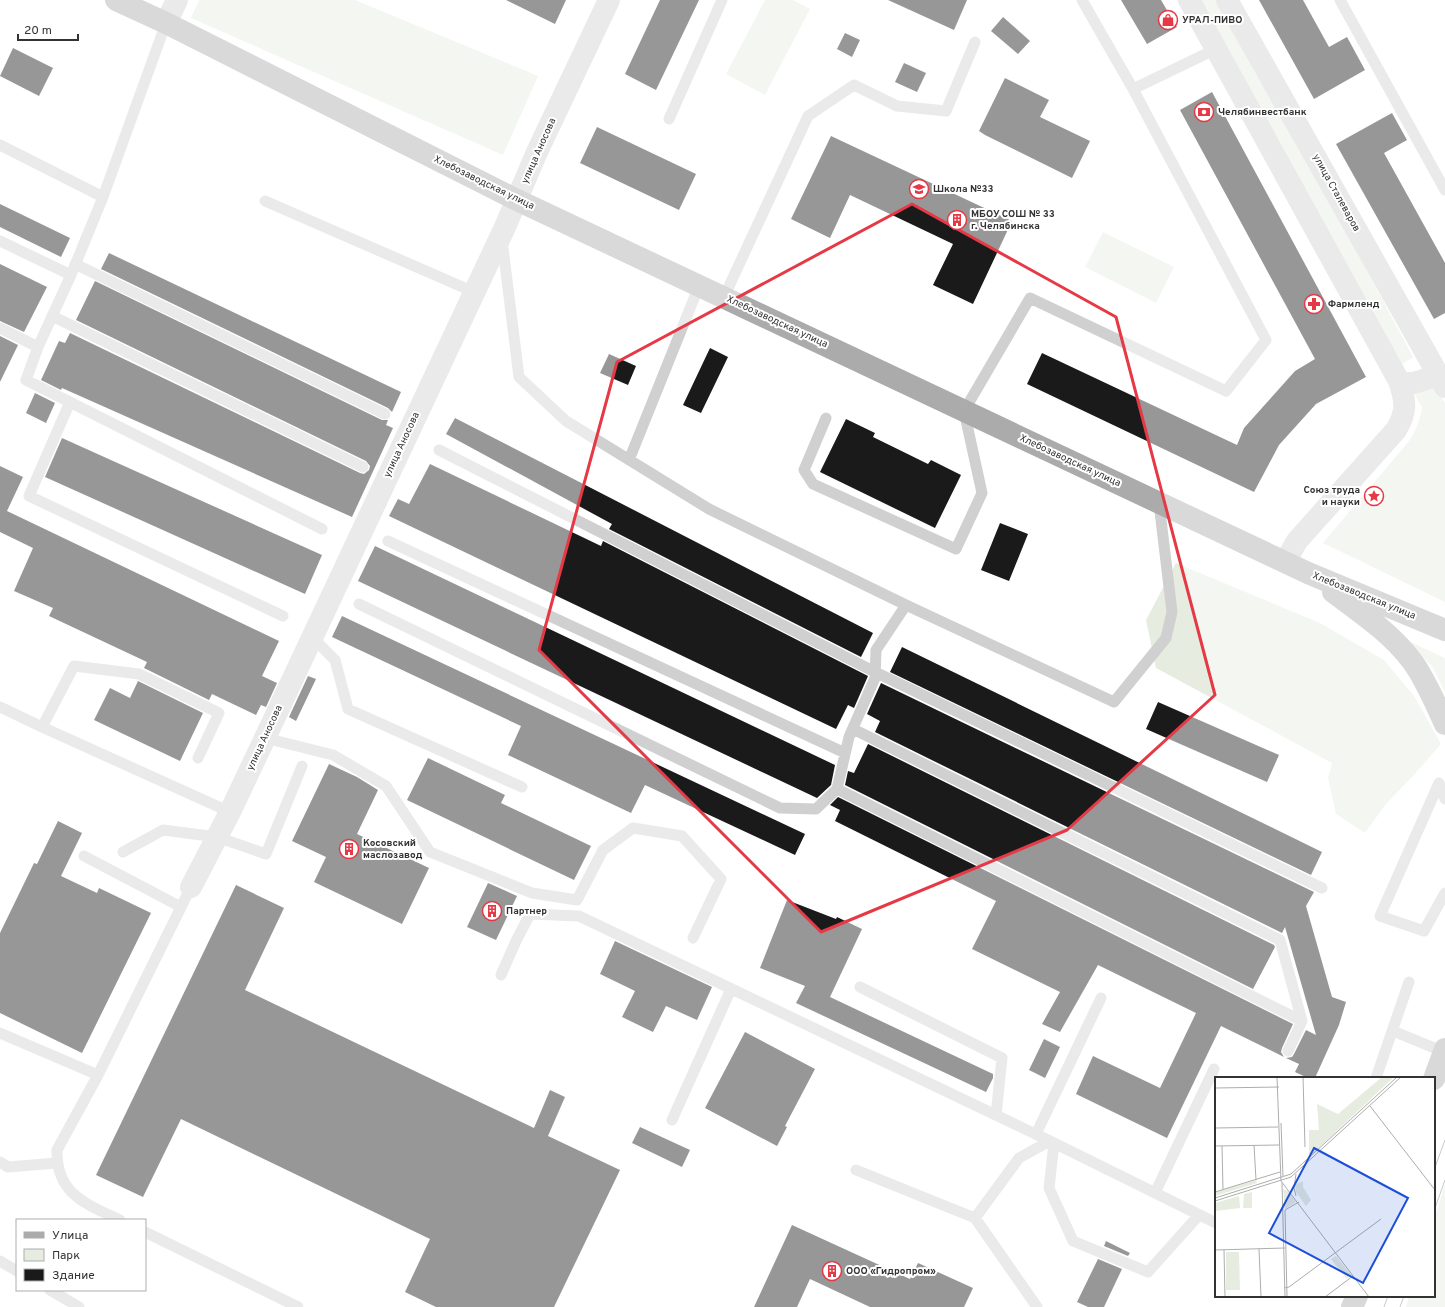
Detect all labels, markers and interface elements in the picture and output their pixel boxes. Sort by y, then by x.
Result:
shop icon: УРАЛ-ПИВО [1157,9,1179,31]
place label: УРАЛ-ПИВО [1182,14,1242,27]
scale bar [18,16,78,42]
text: 20 m [24,23,52,39]
bank icon: Челябинвестбанк [1193,101,1215,123]
place label: Челябинвестбанк [1218,106,1307,119]
street label: улица Аносова [519,116,559,186]
street label: улица Сталеваров [1309,152,1363,234]
street label: Хлебозаводская улица [432,153,536,213]
school or university icon: Школа №33 [908,178,930,200]
place label: Школа №33 [933,183,993,196]
place label: МБОУ СОШ № 33 г. Челябинска [971,208,1055,233]
building icon: МБОУ СОШ № 33 г. Челябинска [946,209,968,231]
street label: Хлебозаводская улица [724,293,830,351]
pharmacy icon: Фармленд [1303,293,1325,315]
place label: Фармленд [1328,298,1380,311]
street label: улица Аносова [381,410,423,480]
street label: Хлебозаводская улица [1017,432,1123,490]
place label: Союз труда и науки [1303,484,1360,509]
place icon: Союз труда и науки [1363,485,1385,507]
street label: Хлебозаводская улица [1310,569,1418,623]
street label: улица Аносова [244,703,286,773]
place label: Косовский маслозавод [363,837,423,862]
building icon: Косовский маслозавод [338,838,360,860]
building icon: Партнер [481,900,503,922]
place label: Партнер [506,905,547,918]
inset map [1215,1077,1435,1297]
legend [16,1219,146,1291]
text: Улица [52,1228,88,1244]
text: Парк [52,1248,80,1264]
building icon: ООО «Гидропром» [821,1260,843,1282]
place label: ООО «Гидропром» [846,1265,936,1278]
text: Здание [52,1268,95,1284]

